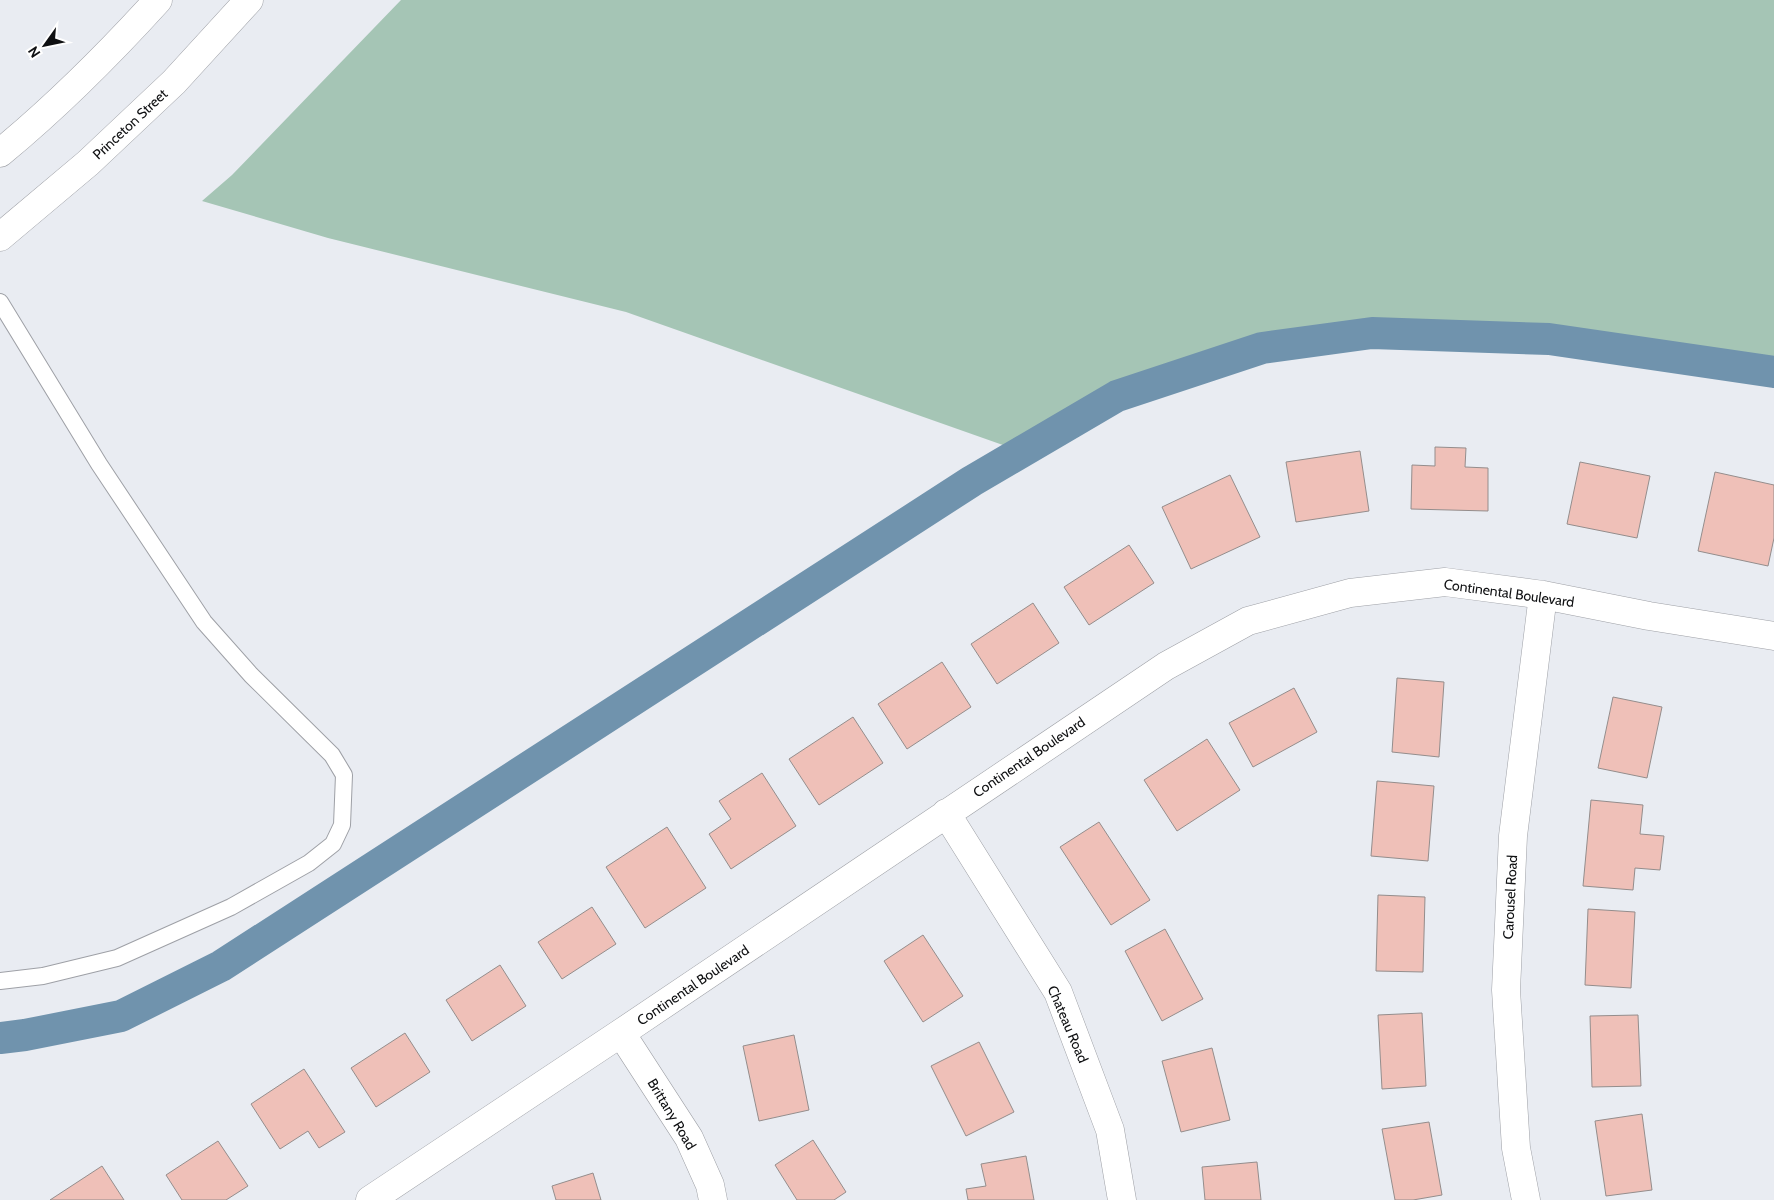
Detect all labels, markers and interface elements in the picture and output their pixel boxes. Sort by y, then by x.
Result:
north arrow [20,20,70,70]
text: N [24,43,44,61]
street label: Princeton Street [89,85,171,163]
street label: Continental Boulevard [1443,575,1575,611]
street label: Continental Boulevard [969,713,1089,801]
street label: Carousel Road [1499,854,1521,940]
street label: Continental Boulevard [633,941,753,1029]
street label: Chateau Road [1044,983,1092,1065]
street label: Brittany Road [644,1075,700,1153]

